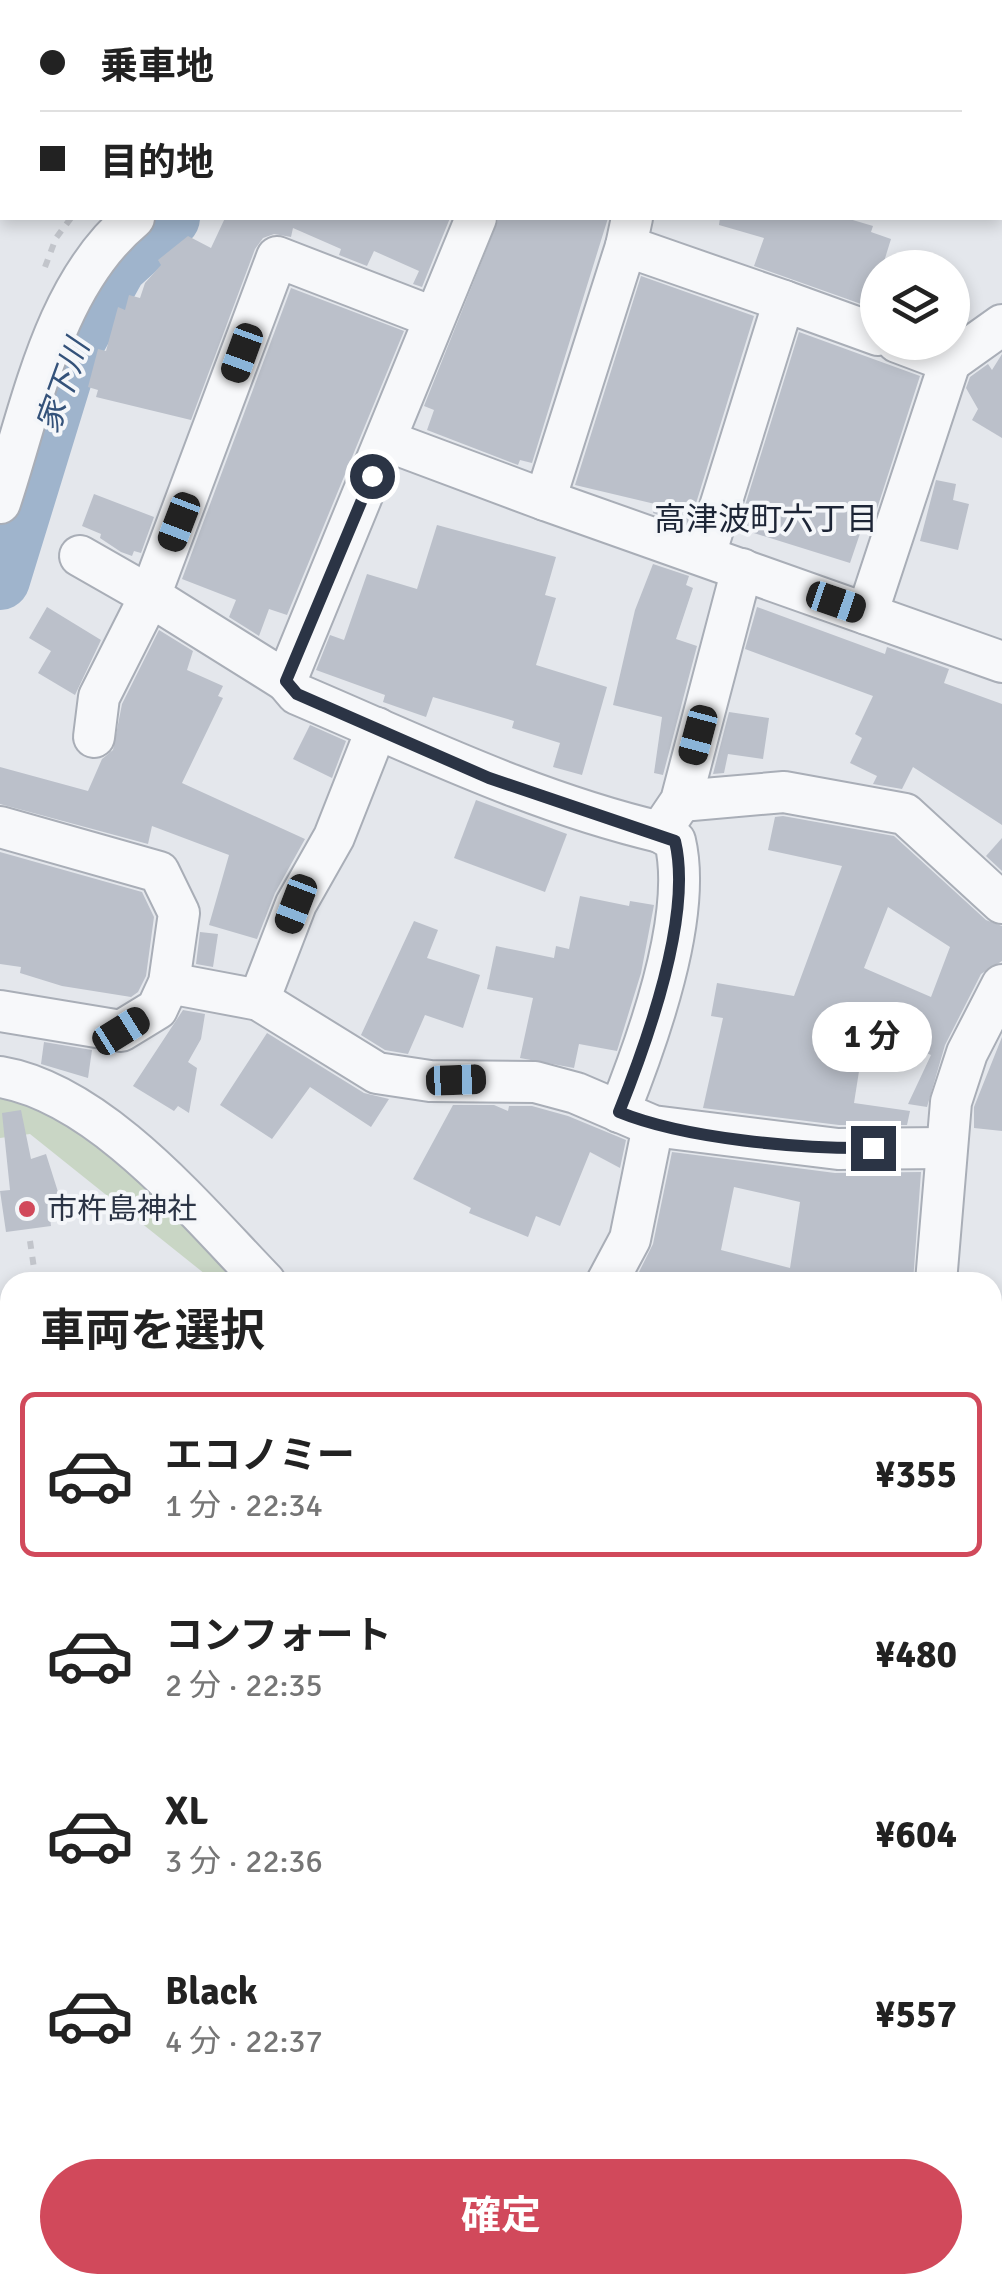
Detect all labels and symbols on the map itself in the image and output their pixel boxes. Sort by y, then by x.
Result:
car [218,320,266,386]
water label: 家下川 [28,331,99,438]
route start [350,454,395,499]
car [154,489,204,555]
district label: 高津波町六丁目 [654,500,878,539]
car [803,578,869,626]
car [676,702,720,768]
car [271,871,321,937]
car [88,1002,154,1060]
callout: 1 分 [813,1003,933,1073]
car [425,1064,487,1096]
route end [851,1126,896,1171]
place label: 市杵島神社 [47,1191,197,1228]
marker: 市杵島神社 [16,1198,38,1220]

